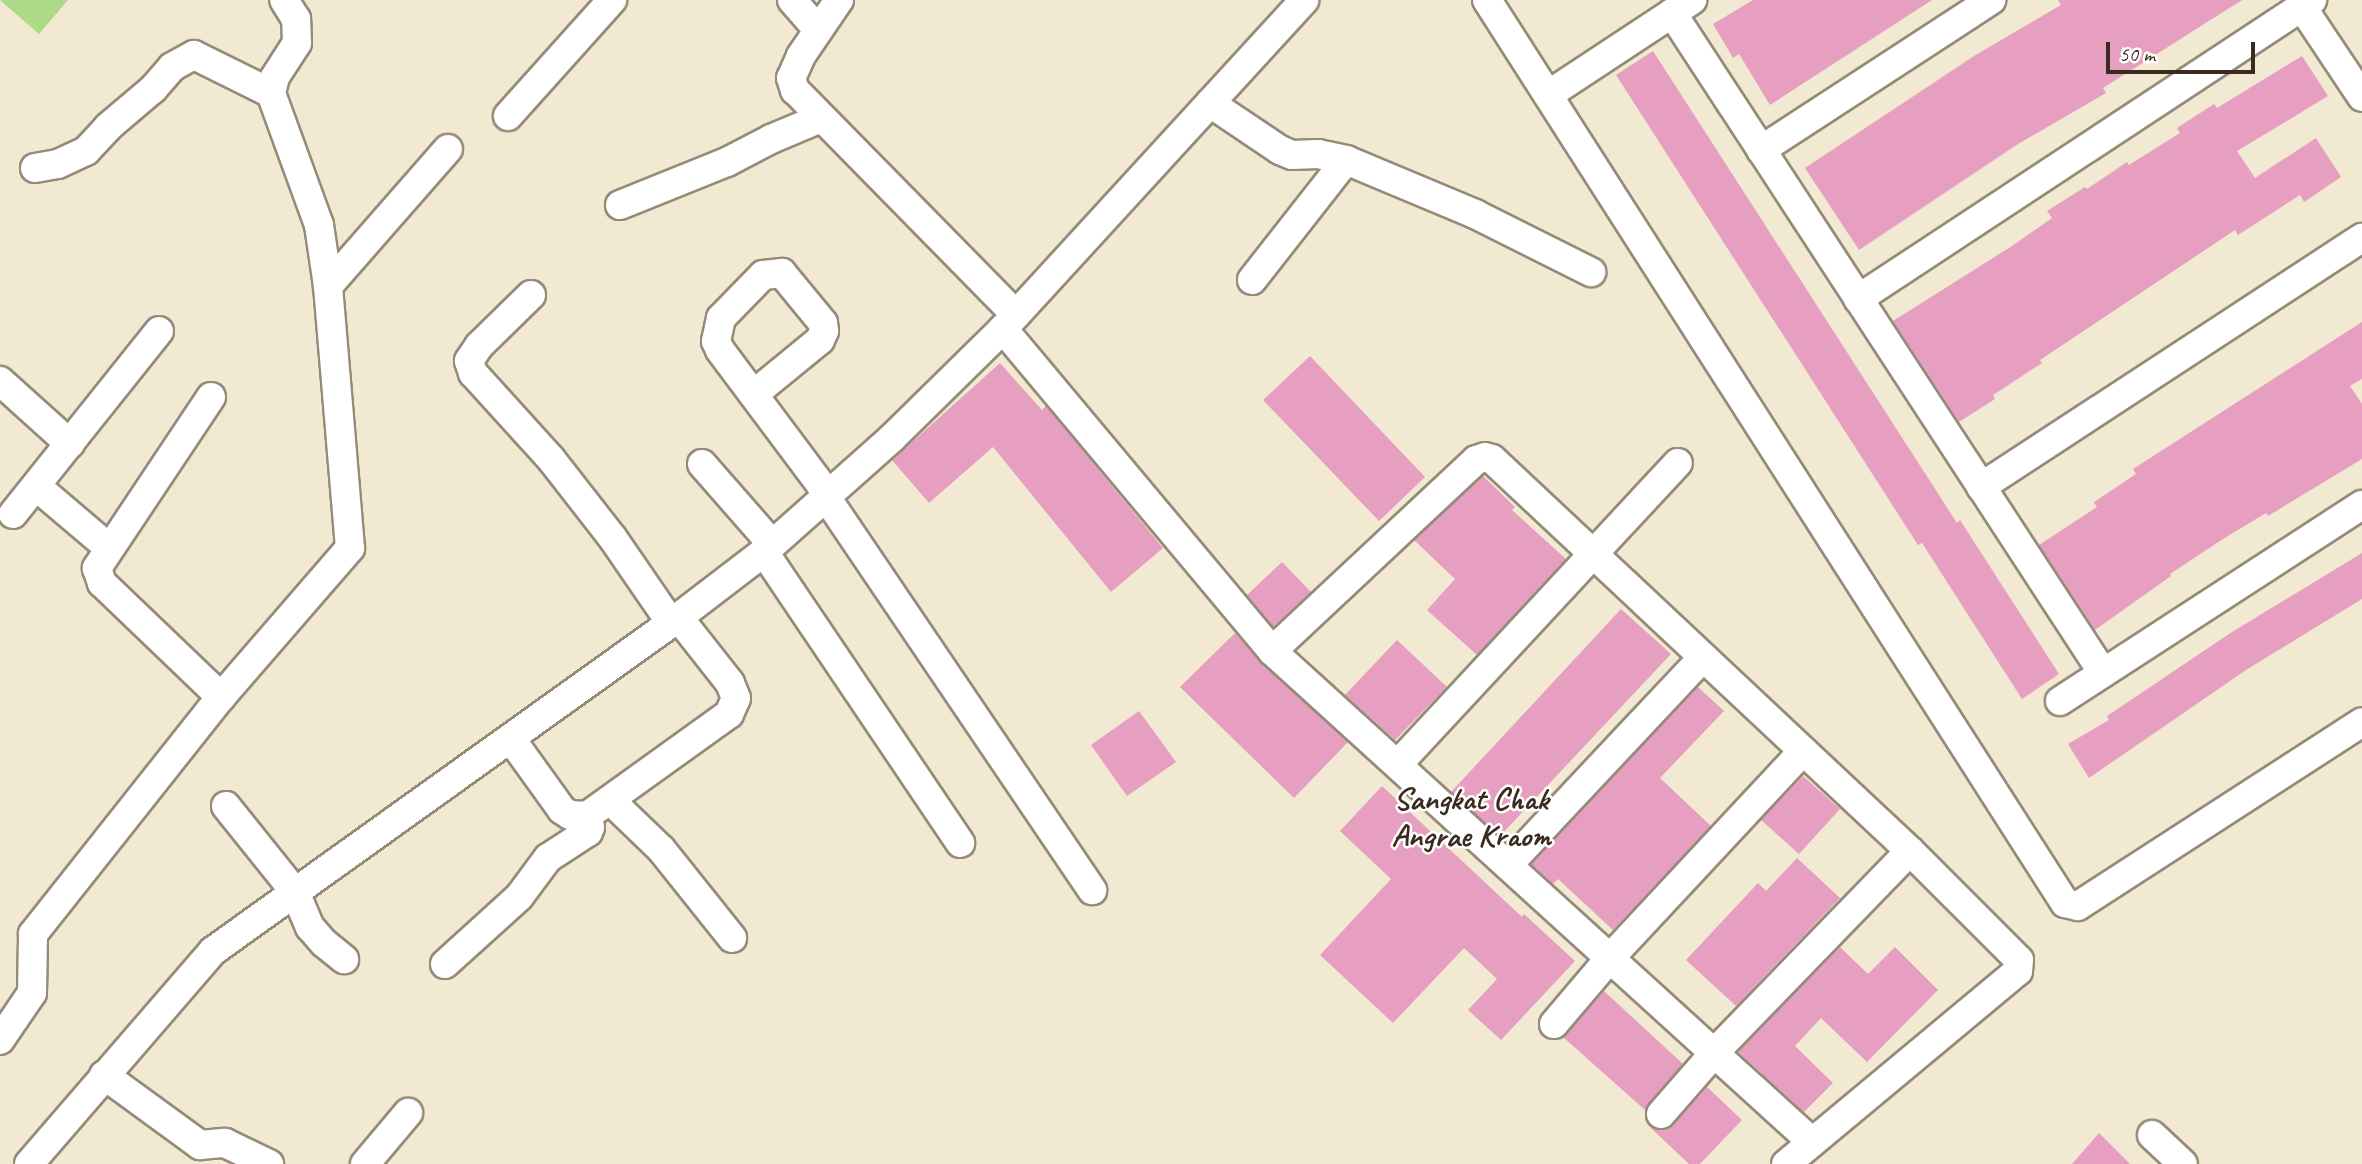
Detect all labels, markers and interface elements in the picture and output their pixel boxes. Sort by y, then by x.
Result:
scale bar [2110,28,2259,72]
text: 50 m [2119,41,2155,67]
district label: Sangkat Chak Angrae Kraom [1391,781,1551,856]

